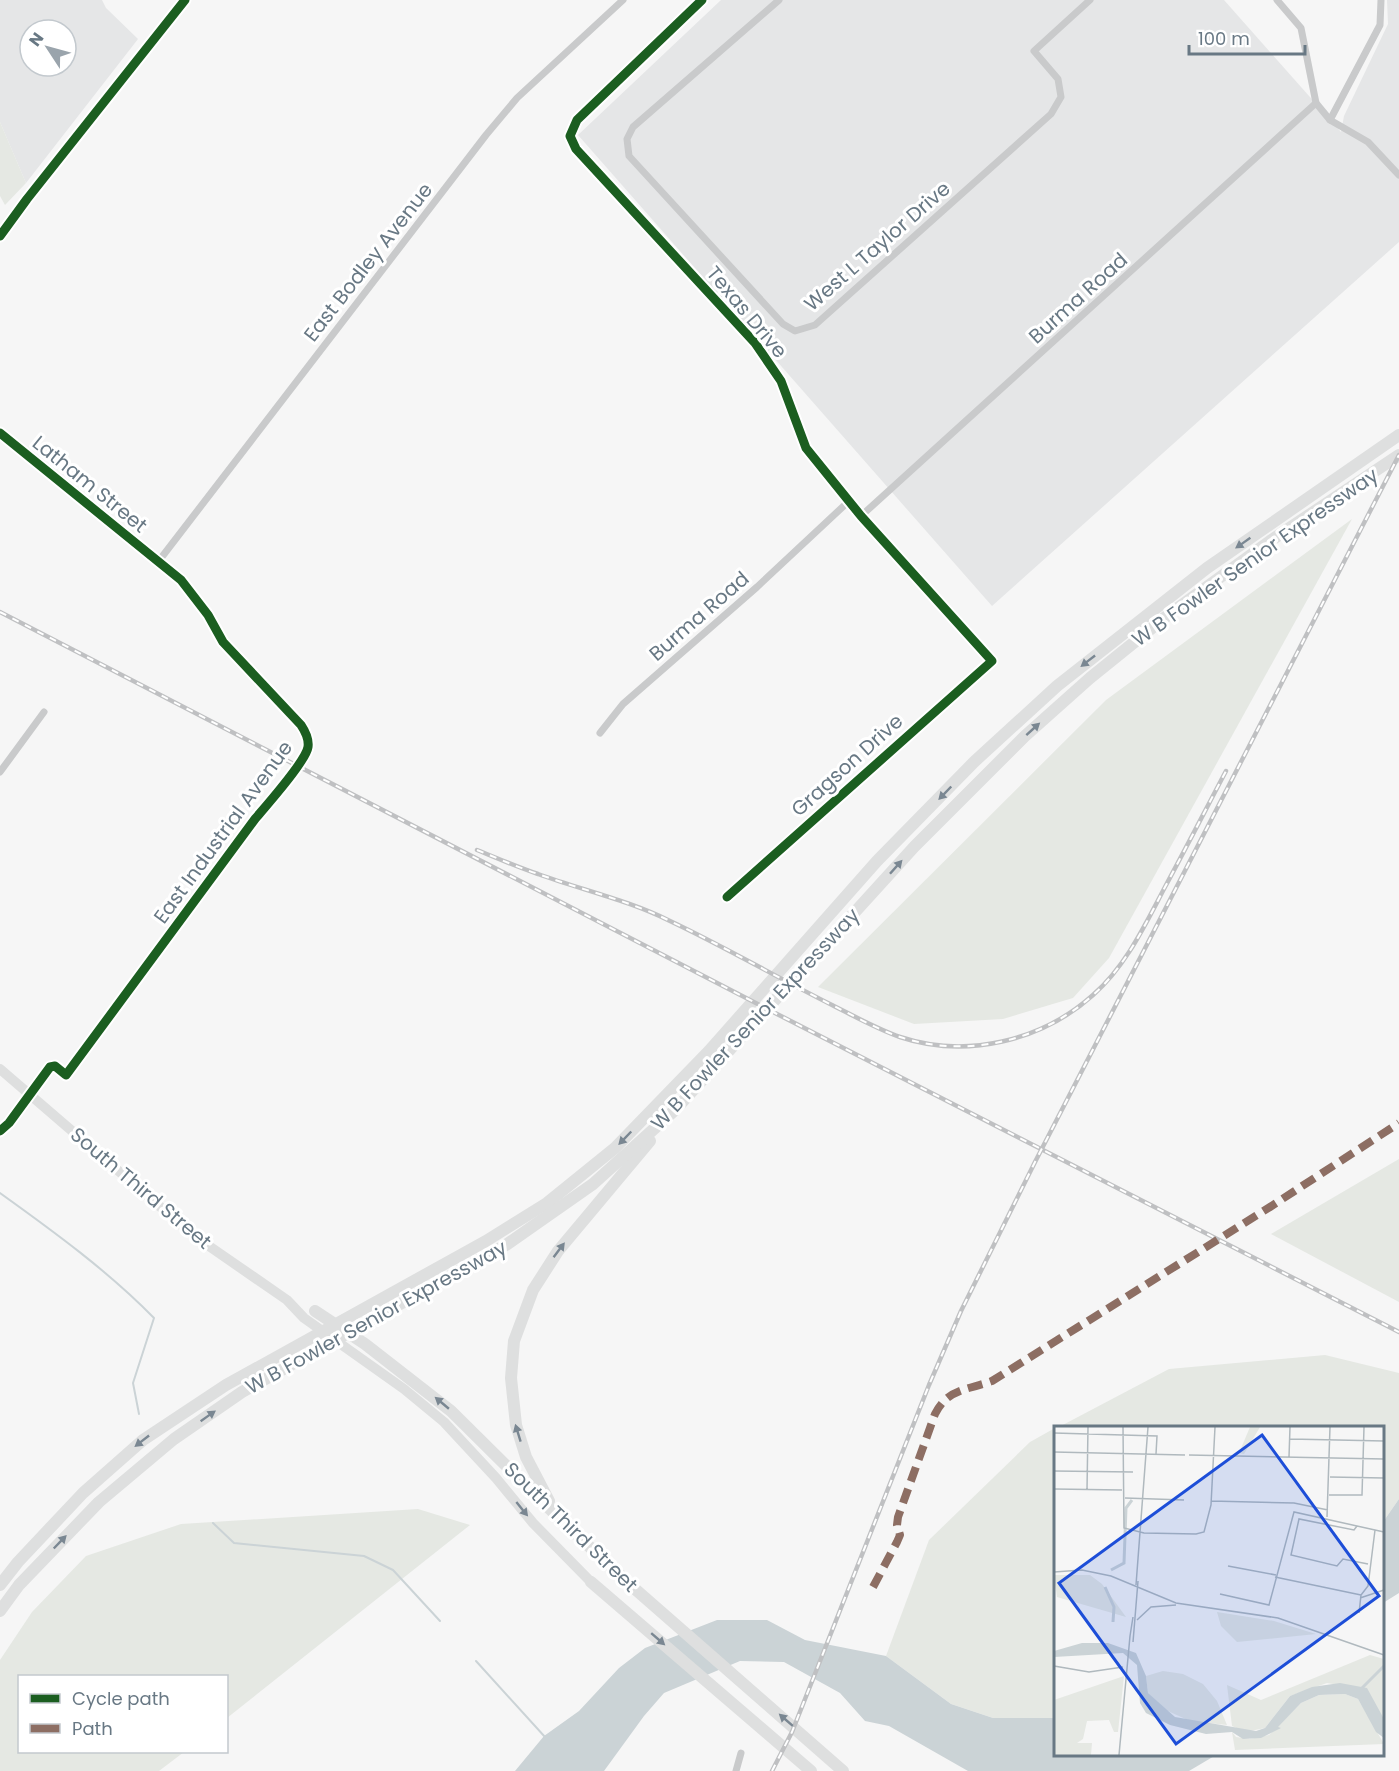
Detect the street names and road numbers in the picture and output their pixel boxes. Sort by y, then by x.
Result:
street label: West L Taylor Drive [798,175,956,317]
street label: East Bodley Avenue [297,177,439,347]
street label: Burma Road [1023,246,1133,350]
street label: Texas Drive [700,260,794,364]
street label: Latham Street [27,429,153,539]
street label: W B Fowler Senior Expressway [1126,461,1384,653]
street label: Burma Road [643,565,755,667]
street label: Gragson Drive [785,707,909,823]
street label: East Industrial Avenue [147,735,299,929]
street label: W B Fowler Senior Expressway [644,902,866,1136]
street label: South Third Street [65,1121,217,1255]
street label: W B Fowler Senior Expressway [240,1233,512,1401]
street label: South Third Street [498,1456,644,1598]

